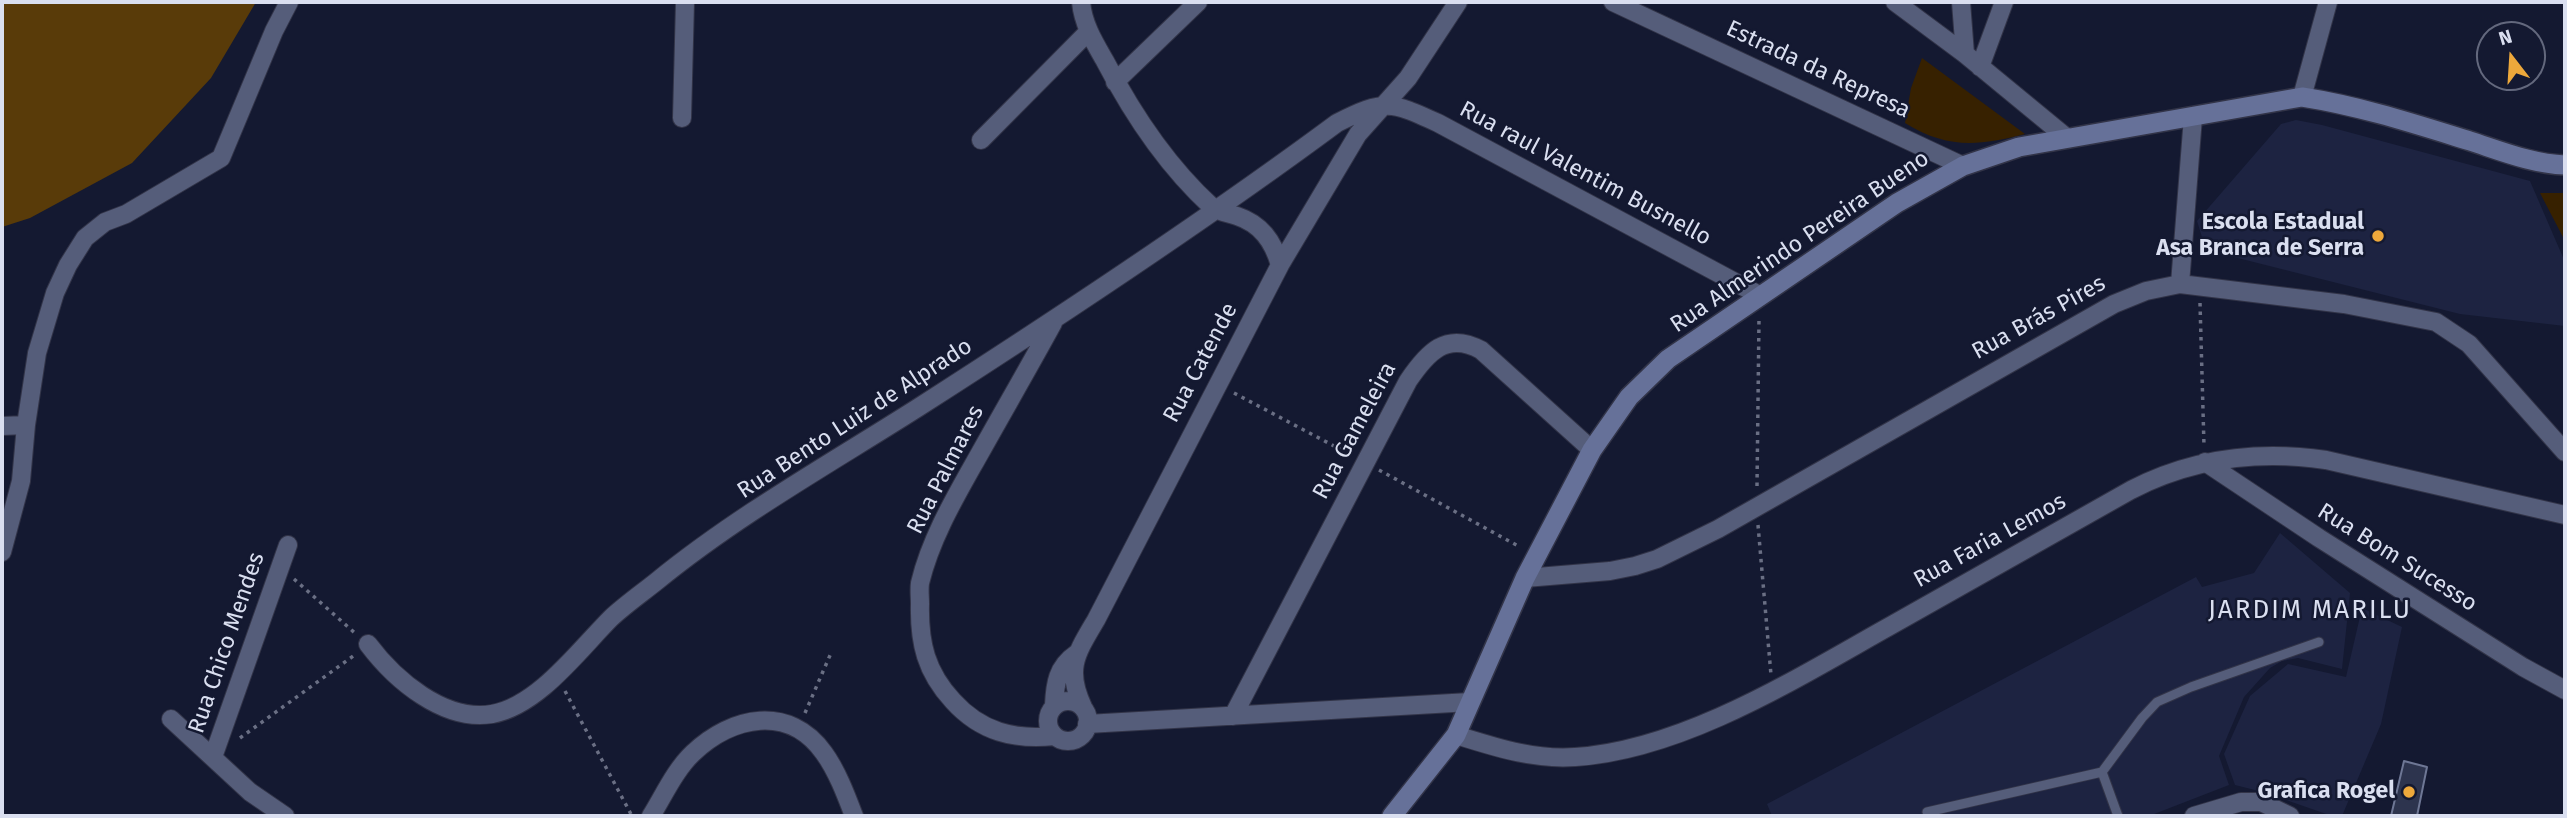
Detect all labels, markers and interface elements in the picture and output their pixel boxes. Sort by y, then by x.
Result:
street label: Estrada da Represa [1722,15,1914,125]
north arrow [2476,21,2546,91]
text: N [2496,25,2515,50]
street label: Rua raul Valentim Busnello [1454,96,1716,252]
street label: Rua Almerindo Pereira Bueno [1665,145,1935,339]
place label: Escola Estadual Asa Branca de Serra [2156,209,2364,263]
marker: Escola Estadual Asa Branca de Serra [2370,228,2386,244]
street label: Rua Brás Pires [1967,270,2111,366]
street label: Rua Catende [1158,299,1244,427]
street label: Rua Bento Luiz de Alprado [732,333,978,505]
street label: Rua Gameleira [1307,358,1403,504]
street label: Rua Palmares [902,401,990,539]
street label: Rua Faria Lemos [1909,488,2071,594]
street label: Rua Bom Sucesso [2312,498,2482,618]
street label: Rua Chico Mendes [183,549,271,737]
district label: JARDIM MARILU [2210,595,2410,627]
place label: Grafica Rogel [2258,778,2395,806]
marker: Grafica Rogel [2401,784,2417,800]

